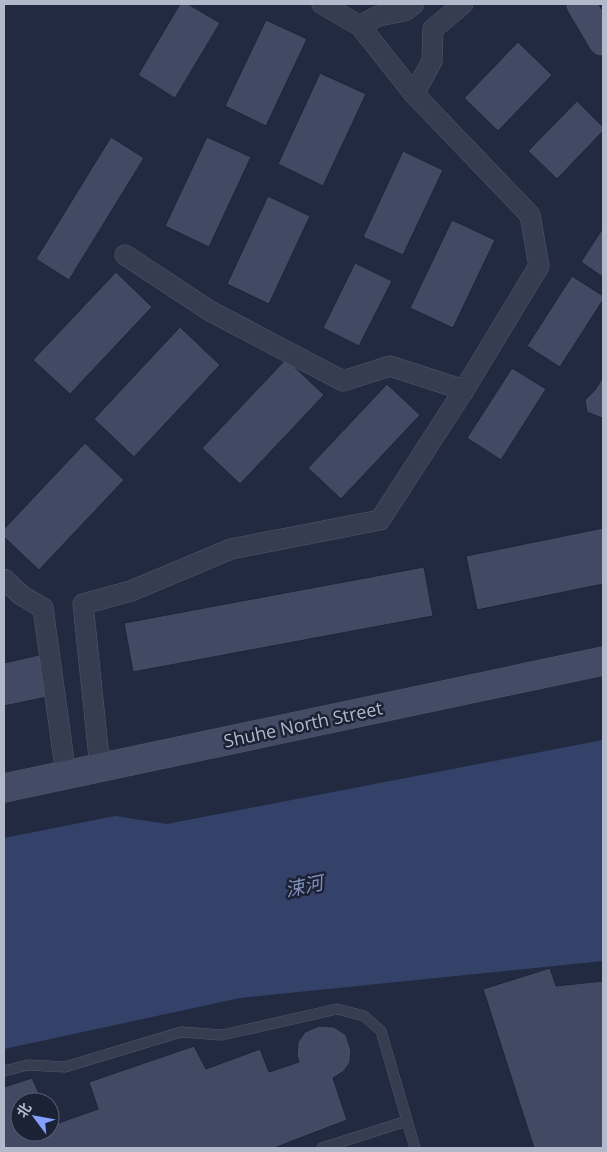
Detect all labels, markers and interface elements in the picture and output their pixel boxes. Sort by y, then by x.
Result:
street label: Shuhe North Street [221,695,385,753]
water label: 涑河 [283,869,329,903]
north arrow [10,1092,60,1142]
text: 北 [12,1099,35,1121]

